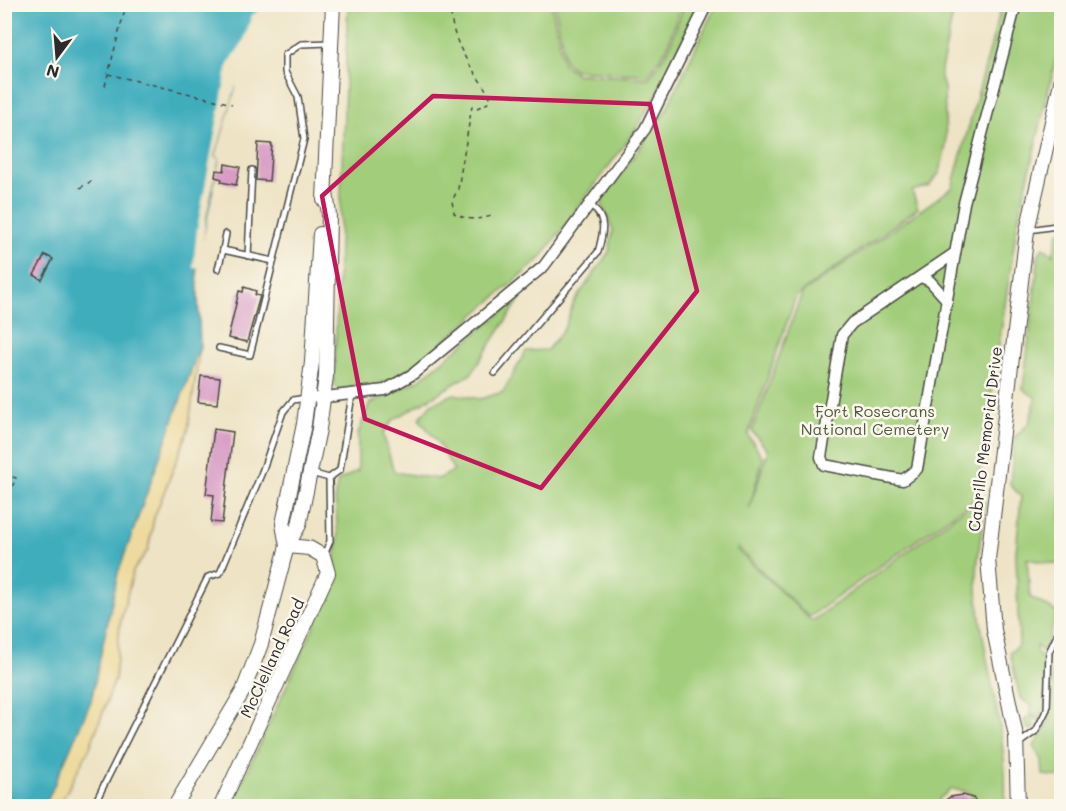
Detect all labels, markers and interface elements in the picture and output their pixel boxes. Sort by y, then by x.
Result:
north arrow [27,27,87,87]
text: N [44,60,61,84]
street label: Cabrillo Memorial Drive [963,345,1006,533]
park label: Fort Rosecrans National Cemetery [801,400,949,439]
street label: McClelland Road [235,595,308,721]

